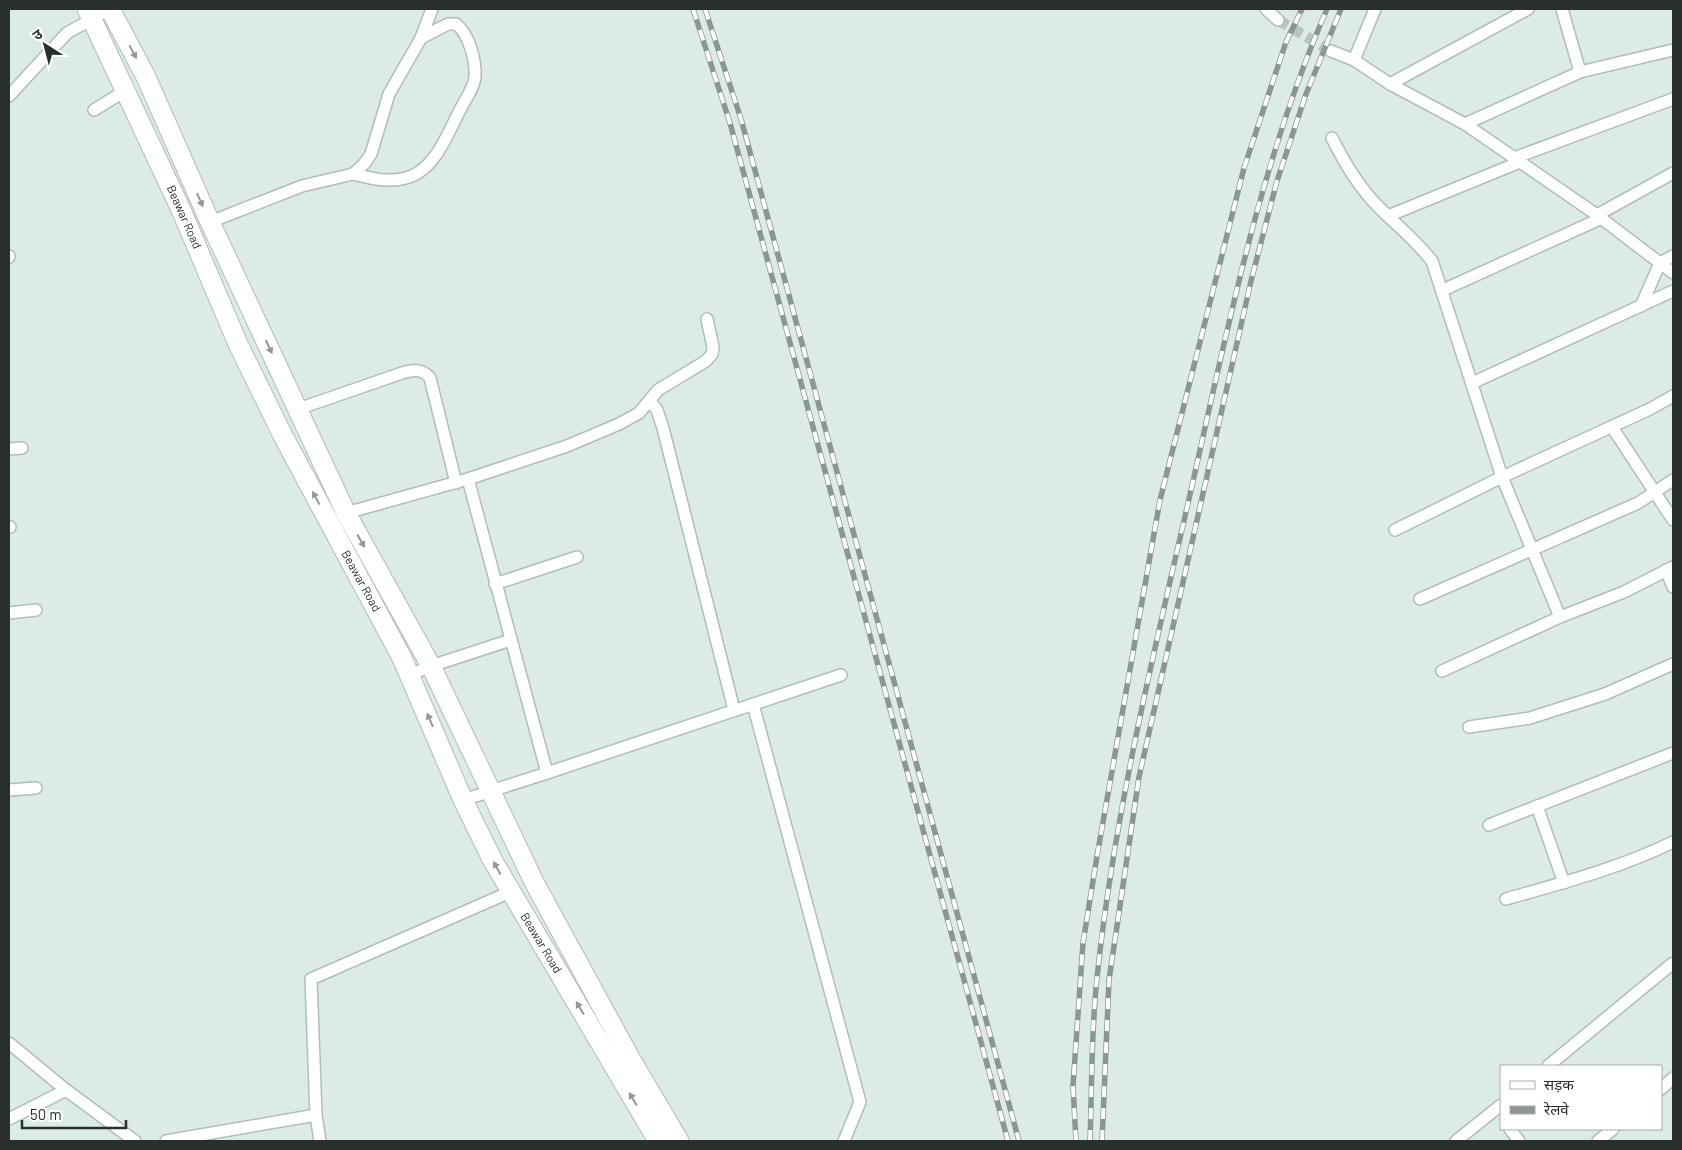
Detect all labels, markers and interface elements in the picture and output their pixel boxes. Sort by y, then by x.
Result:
north arrow [20,20,70,70]
text: उ [29,24,46,43]
one-way arrow [129,45,137,59]
street label: Beawar Road [165,183,205,250]
one-way arrow [197,193,205,207]
one-way arrow [265,340,273,354]
one-way arrow [312,491,320,505]
one-way arrow [357,534,365,548]
street label: Beawar Road [339,547,384,614]
one-way arrow [426,713,434,727]
one-way arrow [493,861,501,876]
street label: Beawar Road [518,910,565,975]
one-way arrow [575,1002,584,1015]
legend [1500,1065,1662,1130]
text: सड़क [1544,1075,1574,1093]
one-way arrow [629,1093,638,1106]
scale bar [22,1098,126,1130]
text: रेलवे [1543,1100,1569,1118]
text: 50 m [30,1105,62,1123]

